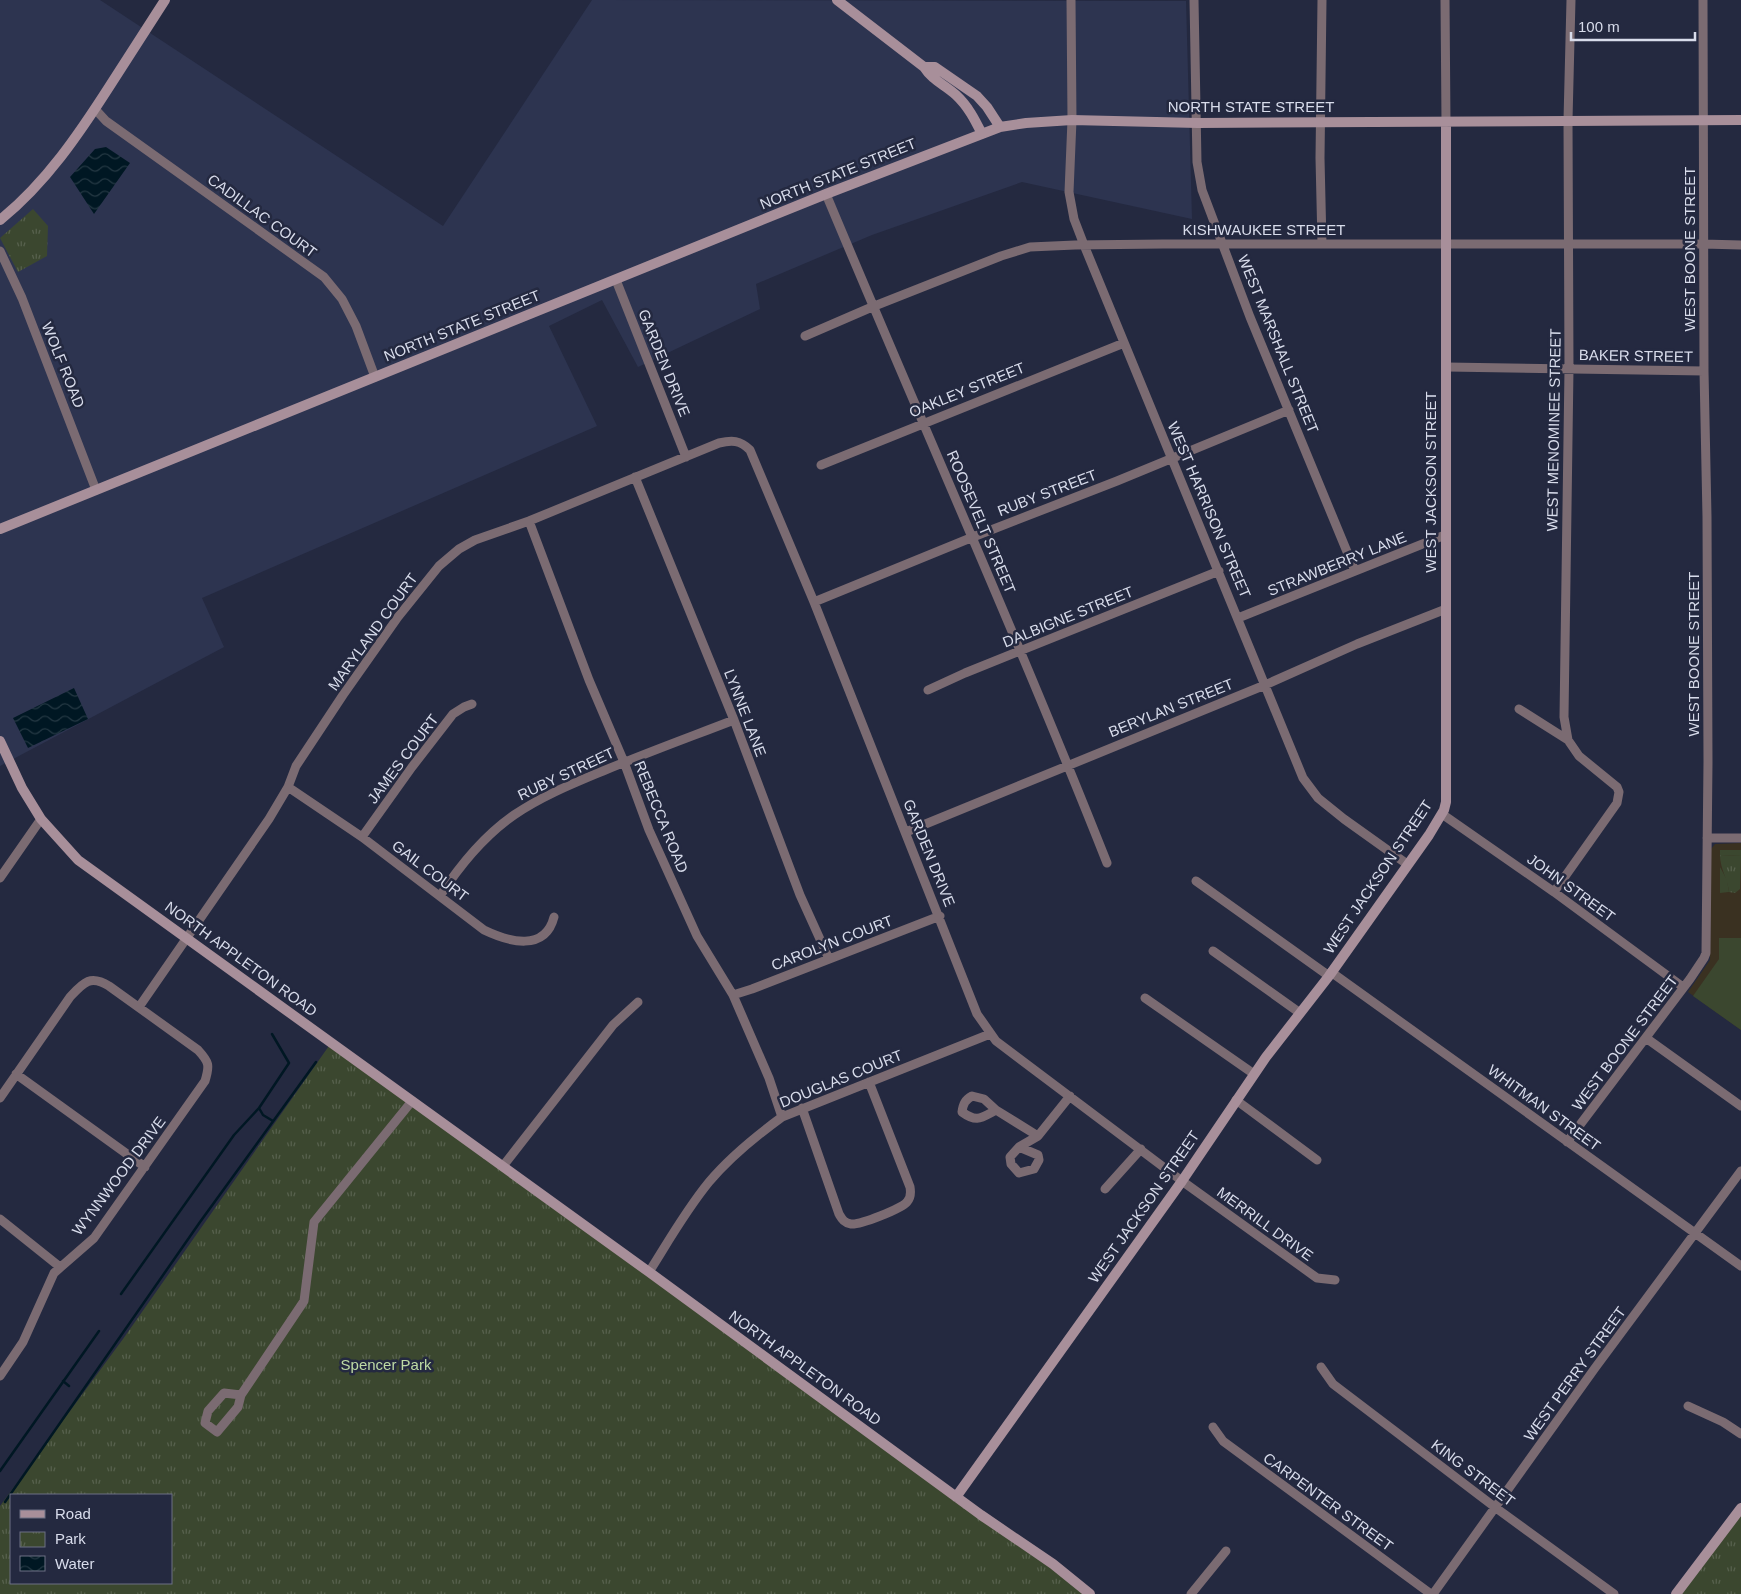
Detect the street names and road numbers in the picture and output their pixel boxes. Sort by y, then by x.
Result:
street label: NORTH STATE STREET [1168,98,1334,115]
street label: NORTH STATE STREET [757,134,918,213]
street label: WEST BOONE STREET [1681,167,1698,331]
street label: CADILLAC COURT [204,170,320,261]
street label: KISHWAUKEE STREET [1183,221,1345,238]
street label: WEST MARSHALL STREET [1235,252,1322,435]
street label: NORTH STATE STREET [381,286,542,365]
street label: GARDEN DRIVE [635,307,694,419]
street label: WOLF ROAD [39,320,88,410]
street label: WEST MENOMINEE STREET [1543,328,1564,532]
street label: BAKER STREET [1579,346,1693,365]
street label: OAKLEY STREET [907,359,1027,420]
street label: WEST JACKSON STREET [1422,391,1439,573]
street label: WEST HARRISON STREET [1165,419,1254,600]
street label: ROOSEVELT STREET [944,448,1019,596]
street label: RUBY STREET [995,466,1099,519]
street label: STRAWBERRY LANE [1265,528,1409,599]
street label: MARYLAND COURT [324,570,421,693]
street label: WEST BOONE STREET [1685,572,1702,736]
street label: DALBIGNE STREET [1000,583,1136,650]
street label: LYNNE LANE [721,667,770,759]
street label: BERYLAN STREET [1106,675,1236,740]
street label: JAMES COURT [364,711,442,807]
street label: RUBY STREET [515,744,617,803]
street label: REBECCA ROAD [631,758,692,875]
street label: GARDEN DRIVE [900,797,959,909]
street label: WEST JACKSON STREET [1320,797,1435,957]
street label: GAIL COURT [389,836,472,905]
street label: JOHN STREET [1524,850,1618,925]
street label: NORTH APPLETON ROAD [162,898,321,1020]
street label: CAROLYN COURT [769,912,895,974]
street label: WEST BOONE STREET [1568,972,1681,1114]
street label: DOUGLAS COURT [777,1046,905,1111]
street label: WHITMAN STREET [1485,1061,1604,1154]
street label: WYNNWOOD DRIVE [68,1113,169,1238]
street label: WEST JACKSON STREET [1085,1128,1203,1286]
street label: MERRILL DRIVE [1214,1183,1317,1264]
street label: WEST PERRY STREET [1520,1303,1629,1444]
street label: NORTH APPLETON ROAD [726,1307,885,1429]
street label: KING STREET [1428,1436,1518,1509]
street label: CARPENTER STREET [1260,1449,1396,1554]

